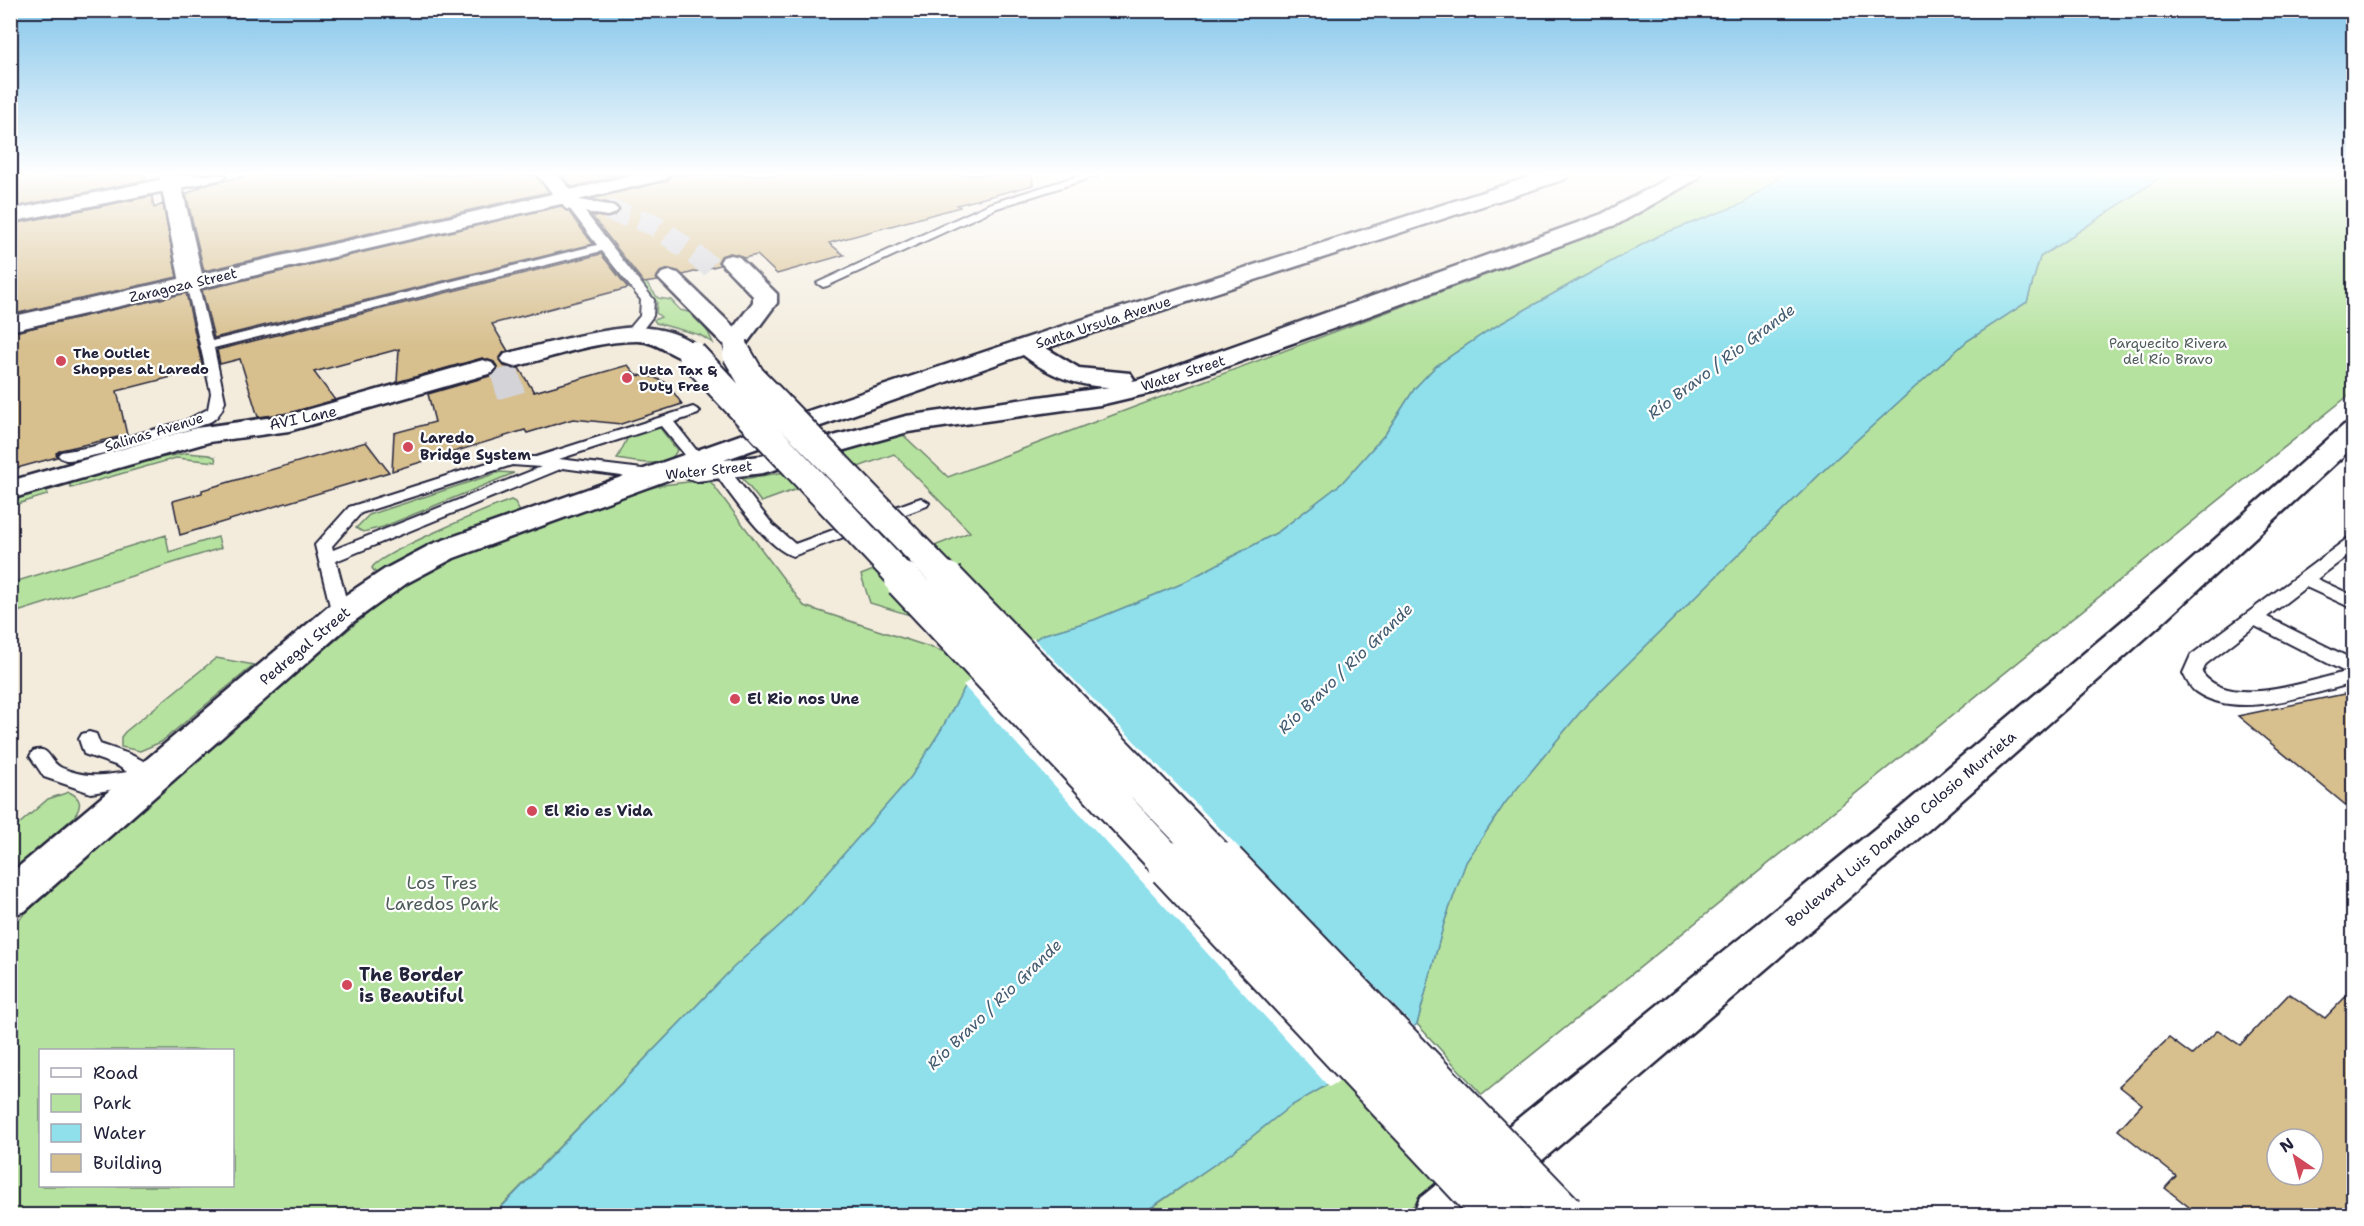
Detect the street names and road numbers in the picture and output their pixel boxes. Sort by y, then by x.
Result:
street label: Zaragoza Street [127,264,239,306]
street label: Santa Ursula Avenue [1033,292,1173,352]
street label: Water Street [1139,351,1227,395]
street label: AVI Lane [267,401,339,435]
street label: Salinas Avenue [102,408,206,456]
street label: Water Street [665,456,753,484]
street label: Pedregal Street [255,602,355,690]
street label: Boulevard Luis Donaldo Colosio Murrieta [1782,726,2021,932]

